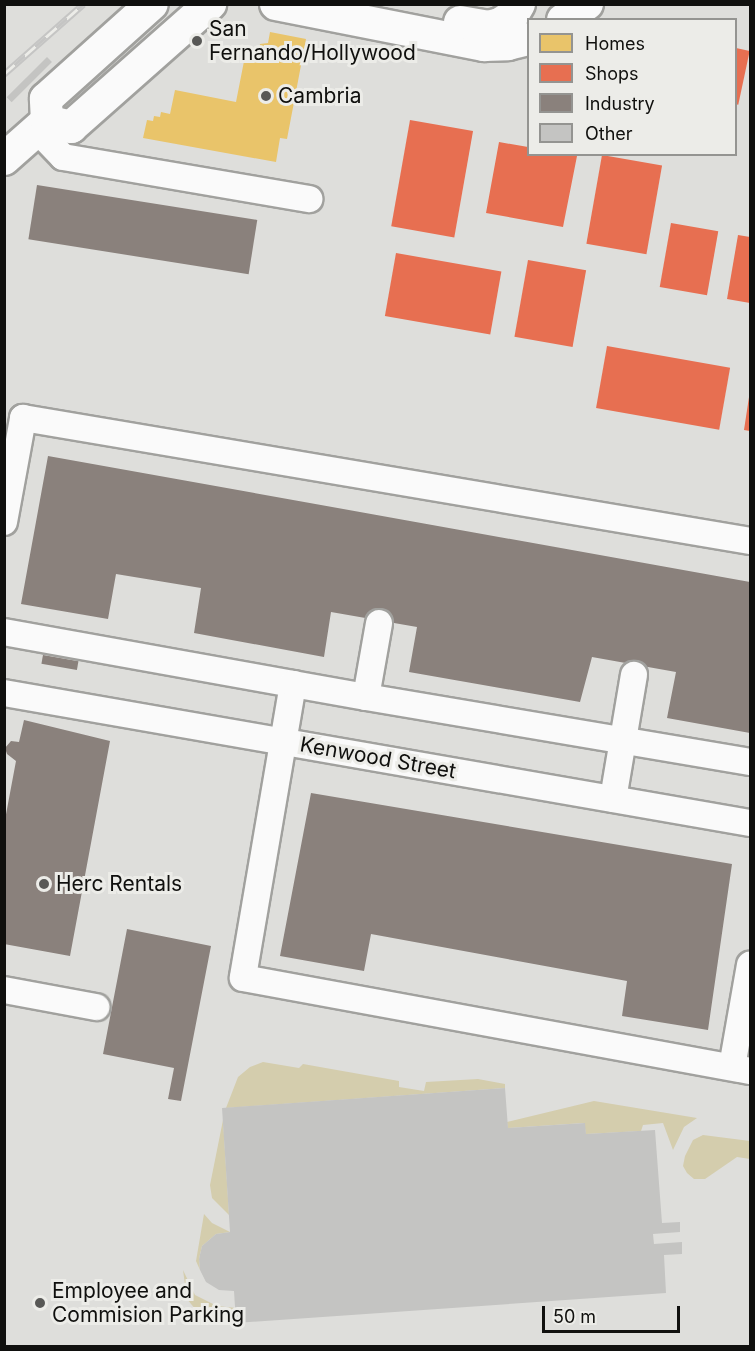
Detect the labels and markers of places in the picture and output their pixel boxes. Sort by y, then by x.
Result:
place label: San Fernando/Hollywood [209,16,416,66]
marker: San Fernando/Hollywood [190,34,204,48]
place label: Cambria [278,83,361,109]
marker: Cambria [259,89,273,103]
place label: Herc Rentals [56,871,182,897]
marker: Herc Rentals [37,877,51,891]
place label: Employee and Commision Parking [52,1278,244,1328]
marker: Employee and Commision Parking [33,1296,47,1310]

